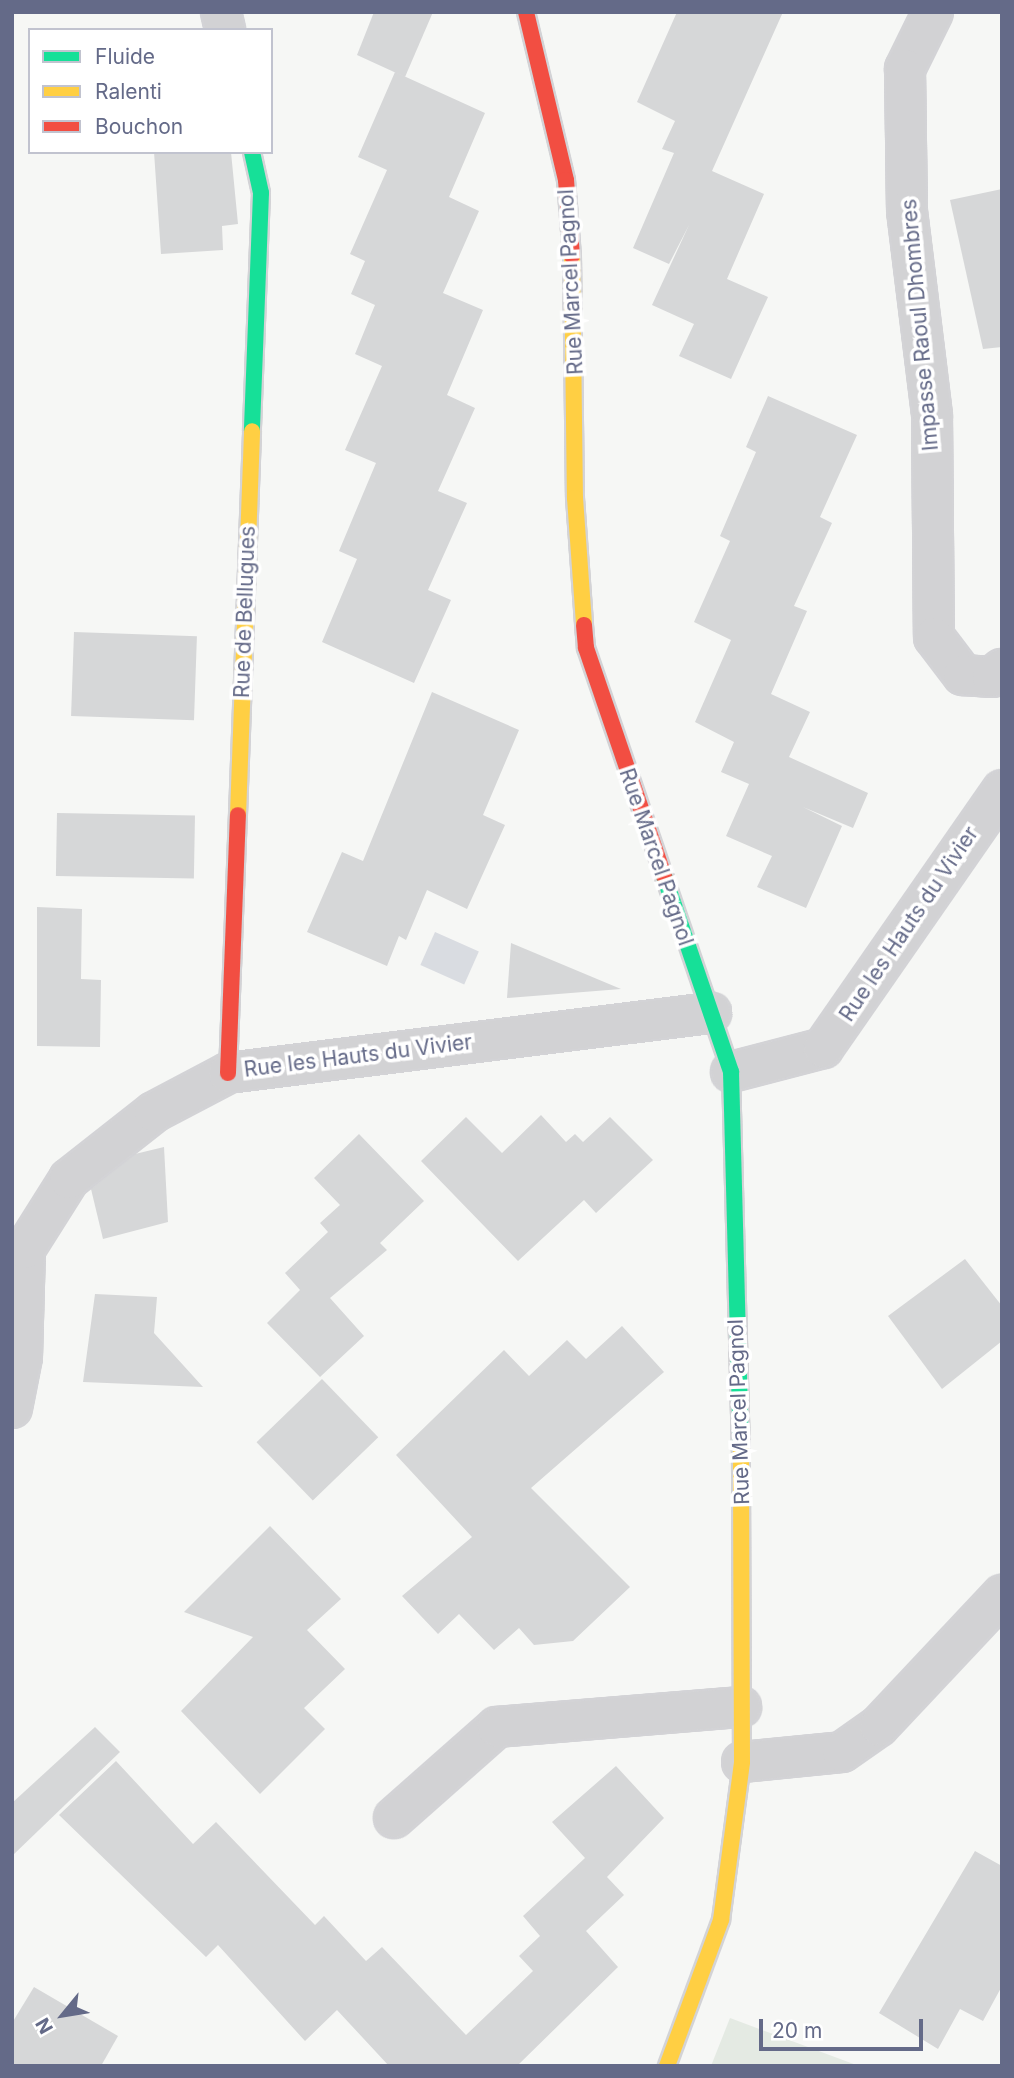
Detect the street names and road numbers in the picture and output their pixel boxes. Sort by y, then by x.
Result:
street label: Rue Marcel Pagnol [554,189,588,375]
street label: Impasse Raoul Dhombres [896,198,944,452]
street label: Rue de Bellugues [229,525,261,699]
street label: Rue Marcel Pagnol [614,765,698,949]
street label: Rue les Hauts du Vivier [834,822,984,1026]
street label: Rue les Hauts du Vivier [242,1029,474,1083]
street label: Rue Marcel Pagnol [723,1319,755,1505]

